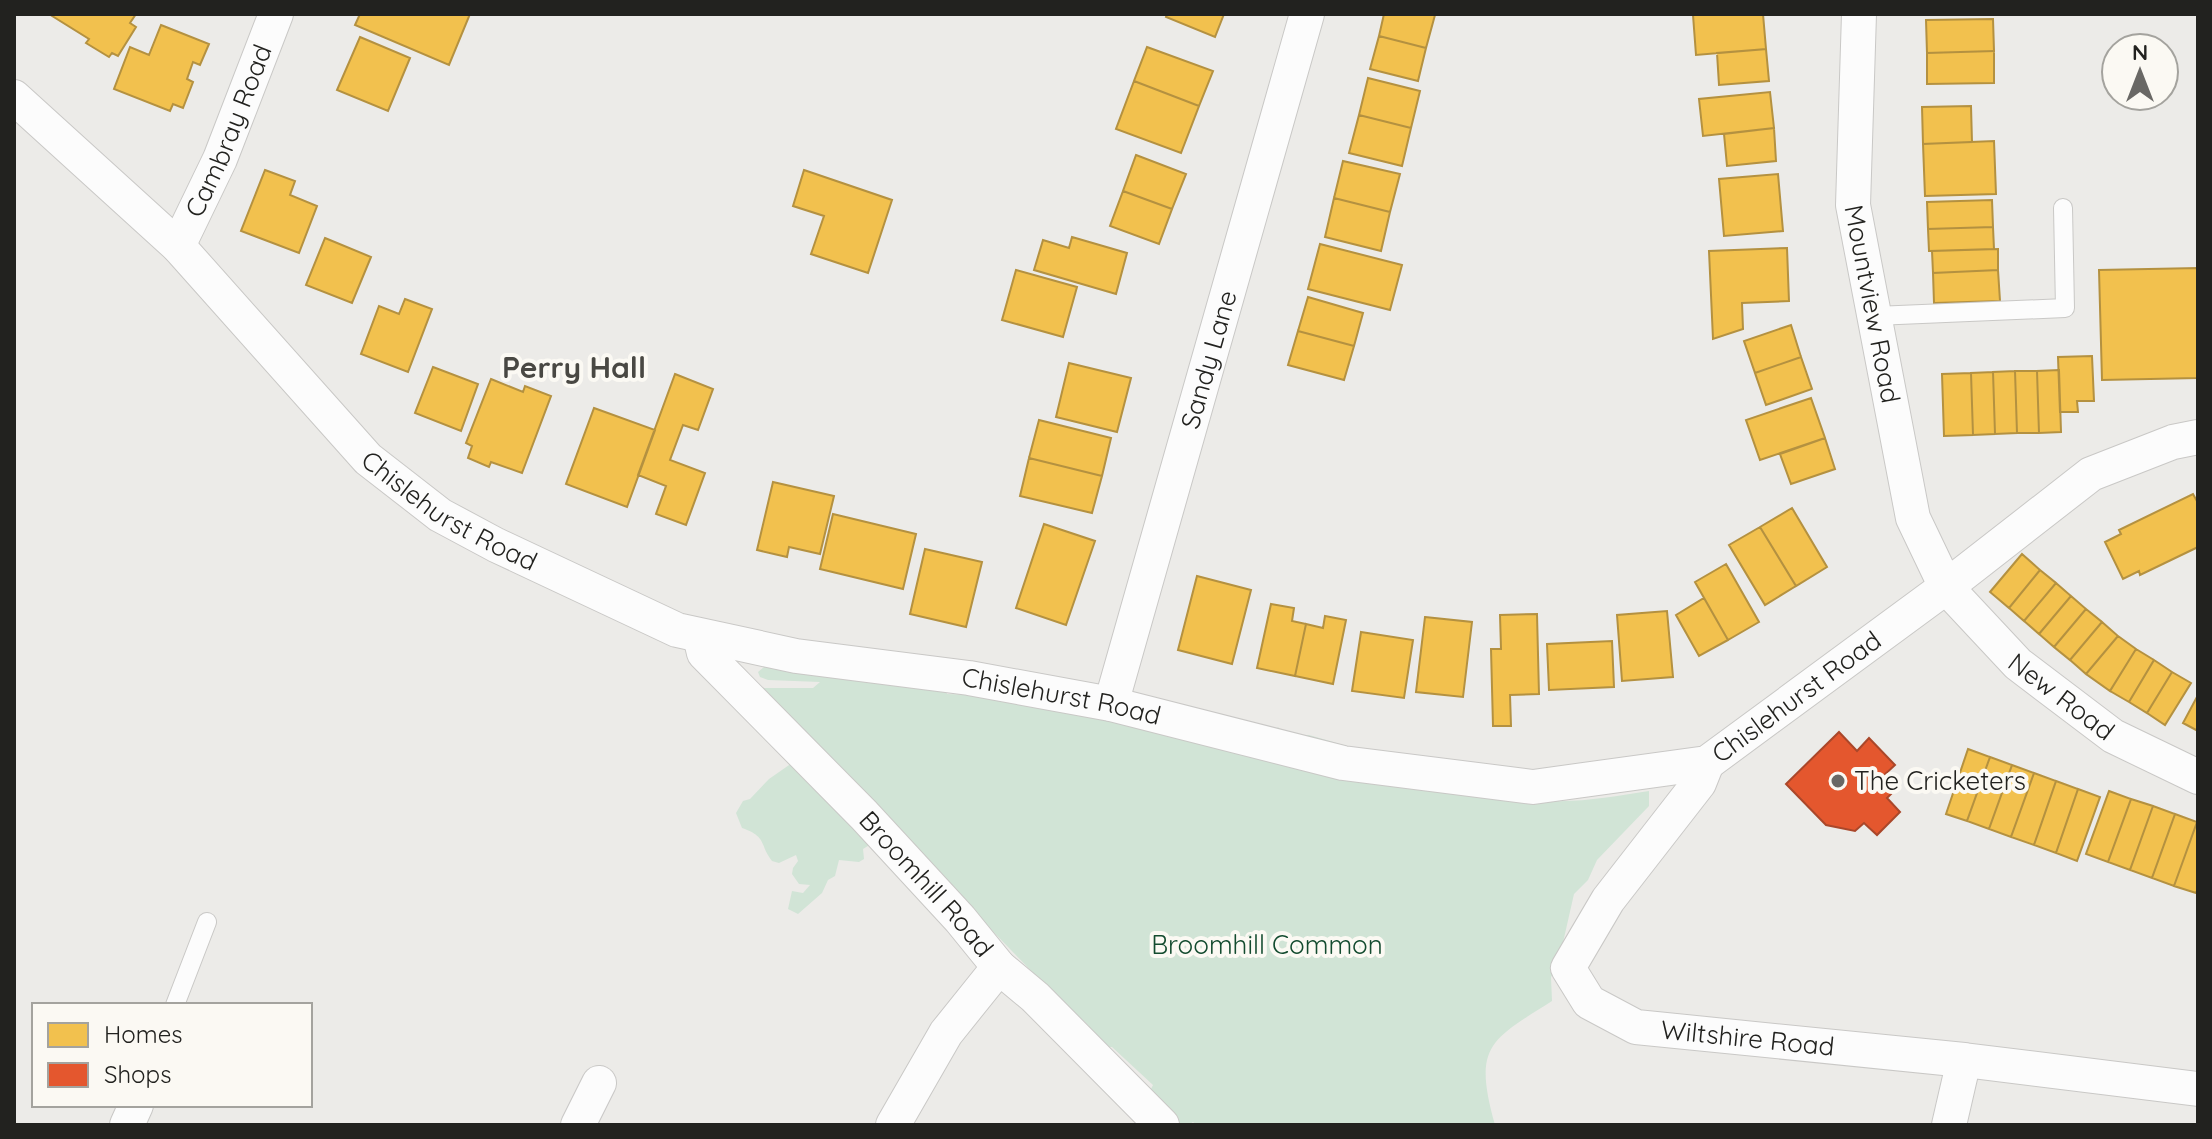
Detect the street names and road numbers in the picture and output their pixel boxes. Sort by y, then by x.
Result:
street label: Cambray Road [177,40,279,222]
street label: Mountview Road [1837,202,1908,406]
street label: Sandy Lane [1173,286,1244,432]
street label: Chislehurst Road [355,443,542,578]
street label: Chislehurst Road [1705,623,1887,770]
street label: New Road [2002,646,2121,747]
street label: Chislehurst Road [959,660,1164,732]
street label: Broomhill Road [852,804,1001,963]
street label: Wiltshire Road [1659,1013,1836,1063]

